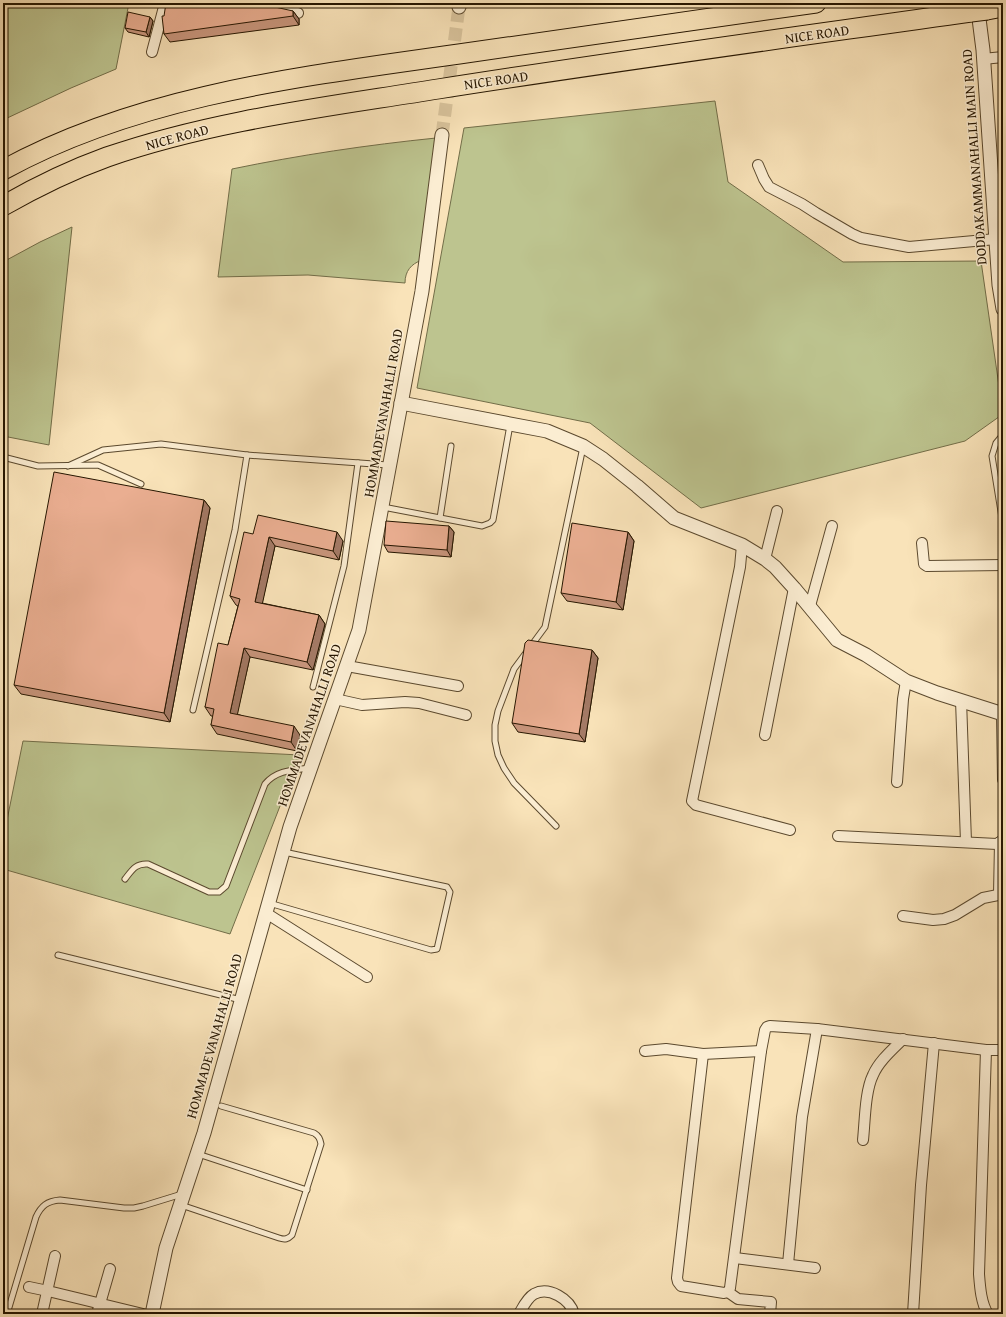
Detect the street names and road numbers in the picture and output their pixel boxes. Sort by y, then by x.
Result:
street label: NICE ROAD [784,20,850,48]
street label: DODDAKAMMANAHALLI MAIN ROAD [956,48,992,266]
street label: NICE ROAD [463,66,529,94]
street label: NICE ROAD [143,119,211,155]
street label: HOMMADEVANAHALLI ROAD [358,327,408,499]
street label: HOMMADEVANAHALLI ROAD [272,641,346,809]
street label: HOMMADEVANAHALLI ROAD [181,951,247,1121]

